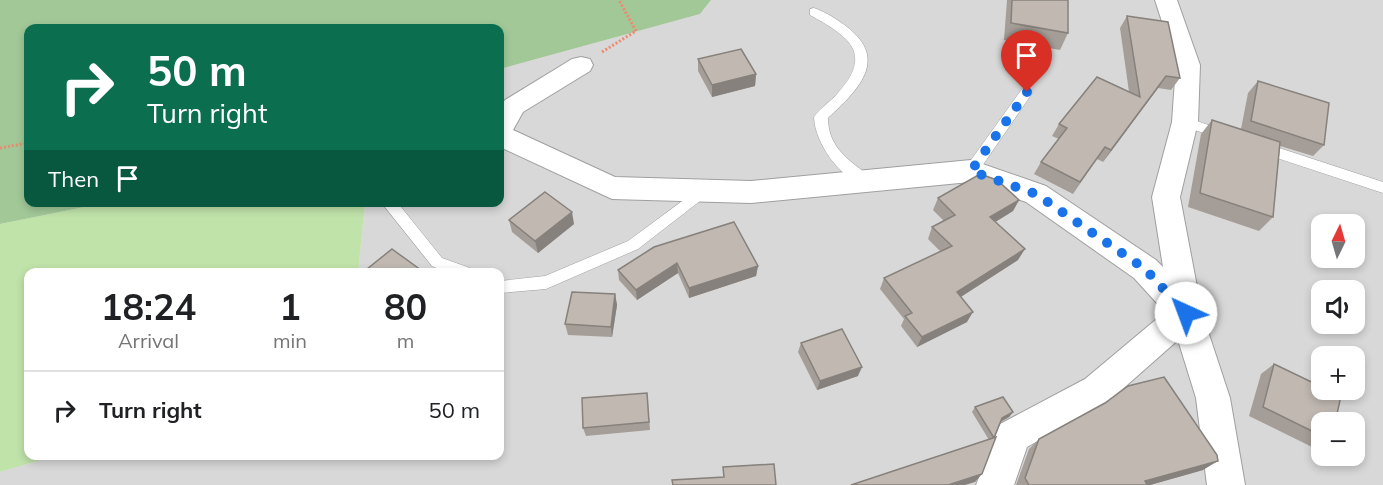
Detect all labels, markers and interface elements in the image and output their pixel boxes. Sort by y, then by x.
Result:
pin [1001,30,1052,92]
icon: arrive [1010,39,1043,72]
text: 50 m [147,44,247,97]
icon: right [48,48,126,126]
text: Turn right [147,96,267,130]
icon: arrive [111,162,144,195]
text: Then [48,165,99,193]
north arrow [1311,214,1365,268]
map controls [1311,214,1365,466]
button: sound [1311,280,1365,334]
position arrow [1154,281,1218,345]
text: 18:24 [101,284,196,329]
text: 1 [279,284,301,329]
text: 80 [384,284,427,329]
text: Arrival [118,328,179,353]
text: min [273,328,307,353]
text: m [397,328,414,353]
button: + [1311,346,1365,400]
icon: right [48,394,81,427]
text: Turn right [99,396,202,424]
text: 50 m [429,396,480,424]
button: − [1311,412,1365,466]

